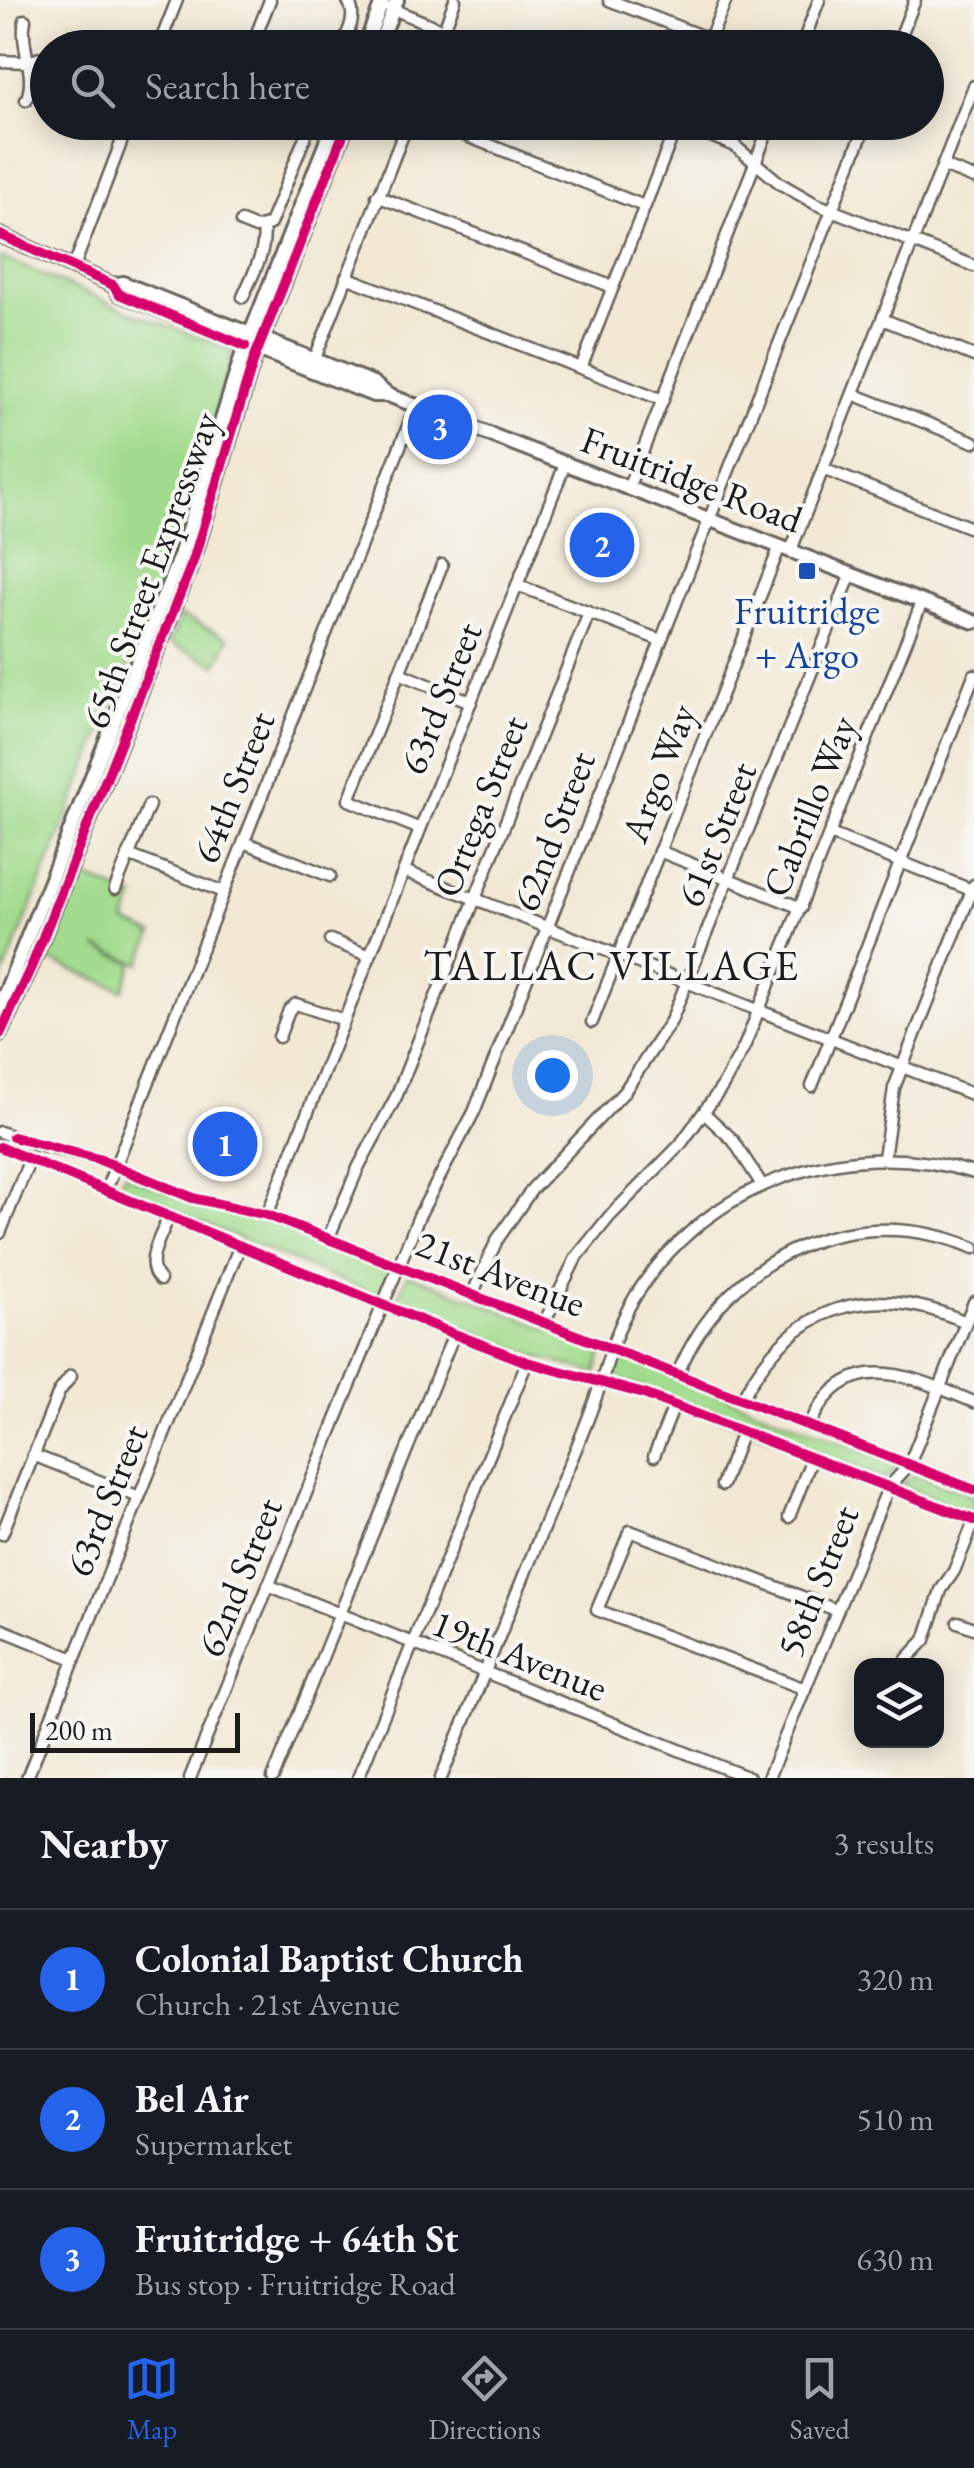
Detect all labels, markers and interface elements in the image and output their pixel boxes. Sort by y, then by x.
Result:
search box [30,30,944,140]
icon: search [65,58,120,113]
text: Search here [145,61,310,110]
pin: 3 [408,390,472,464]
street label: 65th Street Expressway [70,405,230,735]
street label: Fruitridge Road [574,414,810,544]
pin: 2 [570,508,634,582]
marker: Fruitridge + Argo [796,560,818,582]
place label: Fruitridge + Argo [734,586,880,679]
street label: 63rd Street [387,615,493,781]
street label: Argo Way [609,697,707,850]
street label: 64th Street [180,704,286,870]
street label: Ortega Street [421,708,539,904]
street label: Cabrillo Way [751,708,868,904]
street label: 62nd Street [500,744,606,918]
street label: 61st Street [665,754,767,914]
district label: TALLAC VILLAGE [423,938,801,993]
your location [527,1050,578,1101]
pin: 1 [192,1106,258,1182]
street label: 21st Avenue [409,1218,593,1328]
street label: 63rd Street [53,1417,159,1583]
street label: 62nd Street [185,1490,293,1664]
street label: 58th Street [764,1498,870,1664]
street label: 19th Avenue [425,1598,615,1712]
map controls [854,1658,944,1748]
button: layers [854,1658,944,1748]
scale bar [30,1708,240,1752]
text: 200 m [45,1712,113,1748]
text: Nearby [40,1816,169,1871]
text: 3 results [834,1822,934,1864]
text: Colonial Baptist Church [135,1934,523,1983]
text: 1 [64,1958,81,2000]
text: 320 m [857,1958,934,2000]
text: Church · 21st Avenue [135,1983,400,2025]
text: Bel Air [135,2074,249,2123]
text: 2 [64,2098,81,2140]
text: 510 m [857,2098,934,2140]
text: Supermarket [135,2123,292,2165]
text: Fruitridge + 64th St [135,2214,458,2263]
text: 3 [64,2238,81,2280]
text: 630 m [857,2238,934,2280]
text: Bus stop · Fruitridge Road [135,2263,456,2305]
tab: Map [124,2351,179,2447]
tab: Directions [428,2351,541,2447]
tab: Saved [790,2351,850,2447]

